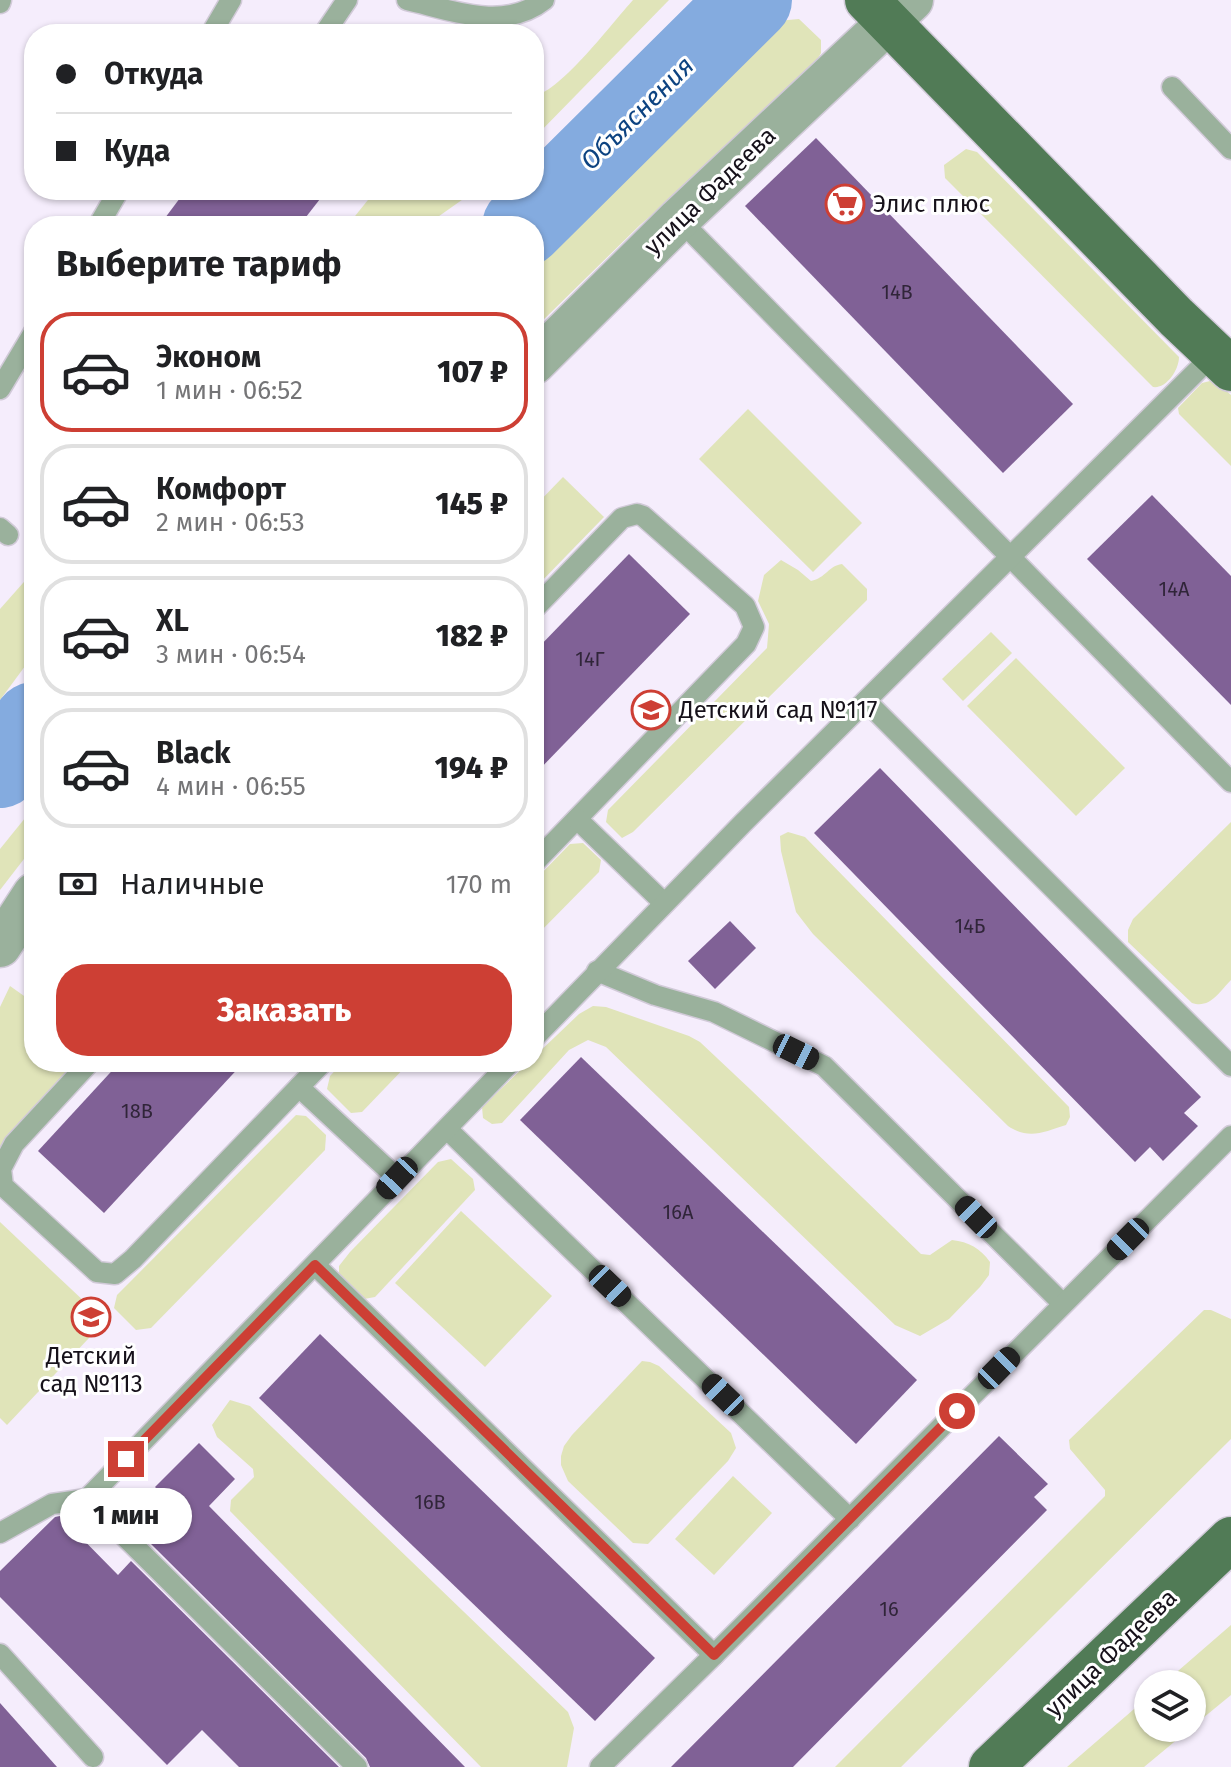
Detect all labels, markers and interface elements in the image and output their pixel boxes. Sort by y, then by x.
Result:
water label: Объяснения [574,50,700,176]
text: Откуда [104,56,203,92]
street label: улица Фадеева [639,121,781,261]
text: Куда [104,133,170,169]
supermarket icon: Элис плюс [824,183,866,225]
place label: Элис плюс [873,190,990,218]
text: Выберите тариф [56,242,342,286]
house number: 14В [881,280,913,304]
icon: car [60,336,132,408]
text: Эконом [156,339,261,375]
text: 107 ₽ [437,354,508,390]
text: 1 мин · 06:52 [156,375,303,406]
icon: car [60,468,132,540]
text: Комфорт [156,471,286,507]
text: 145 ₽ [435,486,508,522]
text: 2 мин · 06:53 [156,507,305,538]
house number: 14А [1159,577,1190,601]
icon: car [60,600,132,672]
text: XL [156,603,189,639]
text: 182 ₽ [436,618,508,654]
text: 3 мин · 06:54 [156,639,306,670]
house number: 14Г [575,647,605,671]
school or university icon: Детский сад №117 [630,689,672,731]
place label: Детский сад №117 [678,696,878,724]
icon: car [60,732,132,804]
text: Black [156,735,231,771]
text: 194 ₽ [435,750,508,786]
text: 4 мин · 06:55 [156,771,306,802]
icon: cash [56,862,100,906]
text: Наличные [120,866,265,902]
text: 170 m [446,869,512,900]
house number: 14Б [955,914,985,938]
button: Заказать [56,964,512,1056]
car [769,1031,823,1073]
house number: 18В [121,1099,153,1123]
car [372,1152,422,1204]
car [951,1192,1001,1242]
house number: 16А [663,1200,694,1224]
car [1103,1214,1153,1264]
car [584,1261,636,1311]
school or university icon: Детский сад №113 [70,1296,112,1338]
place label: Детский сад №113 [39,1342,143,1398]
car [974,1343,1024,1393]
car [697,1370,749,1420]
route start [939,1393,975,1429]
route end [108,1441,144,1477]
callout: 1 мин [60,1487,192,1543]
house number: 16В [414,1490,446,1514]
text: 1 мин [93,1500,159,1531]
street label: улица Фадеева [1040,1583,1182,1723]
house number: 16 [879,1597,899,1621]
map controls [1134,1670,1206,1742]
button: layers [1134,1670,1206,1742]

